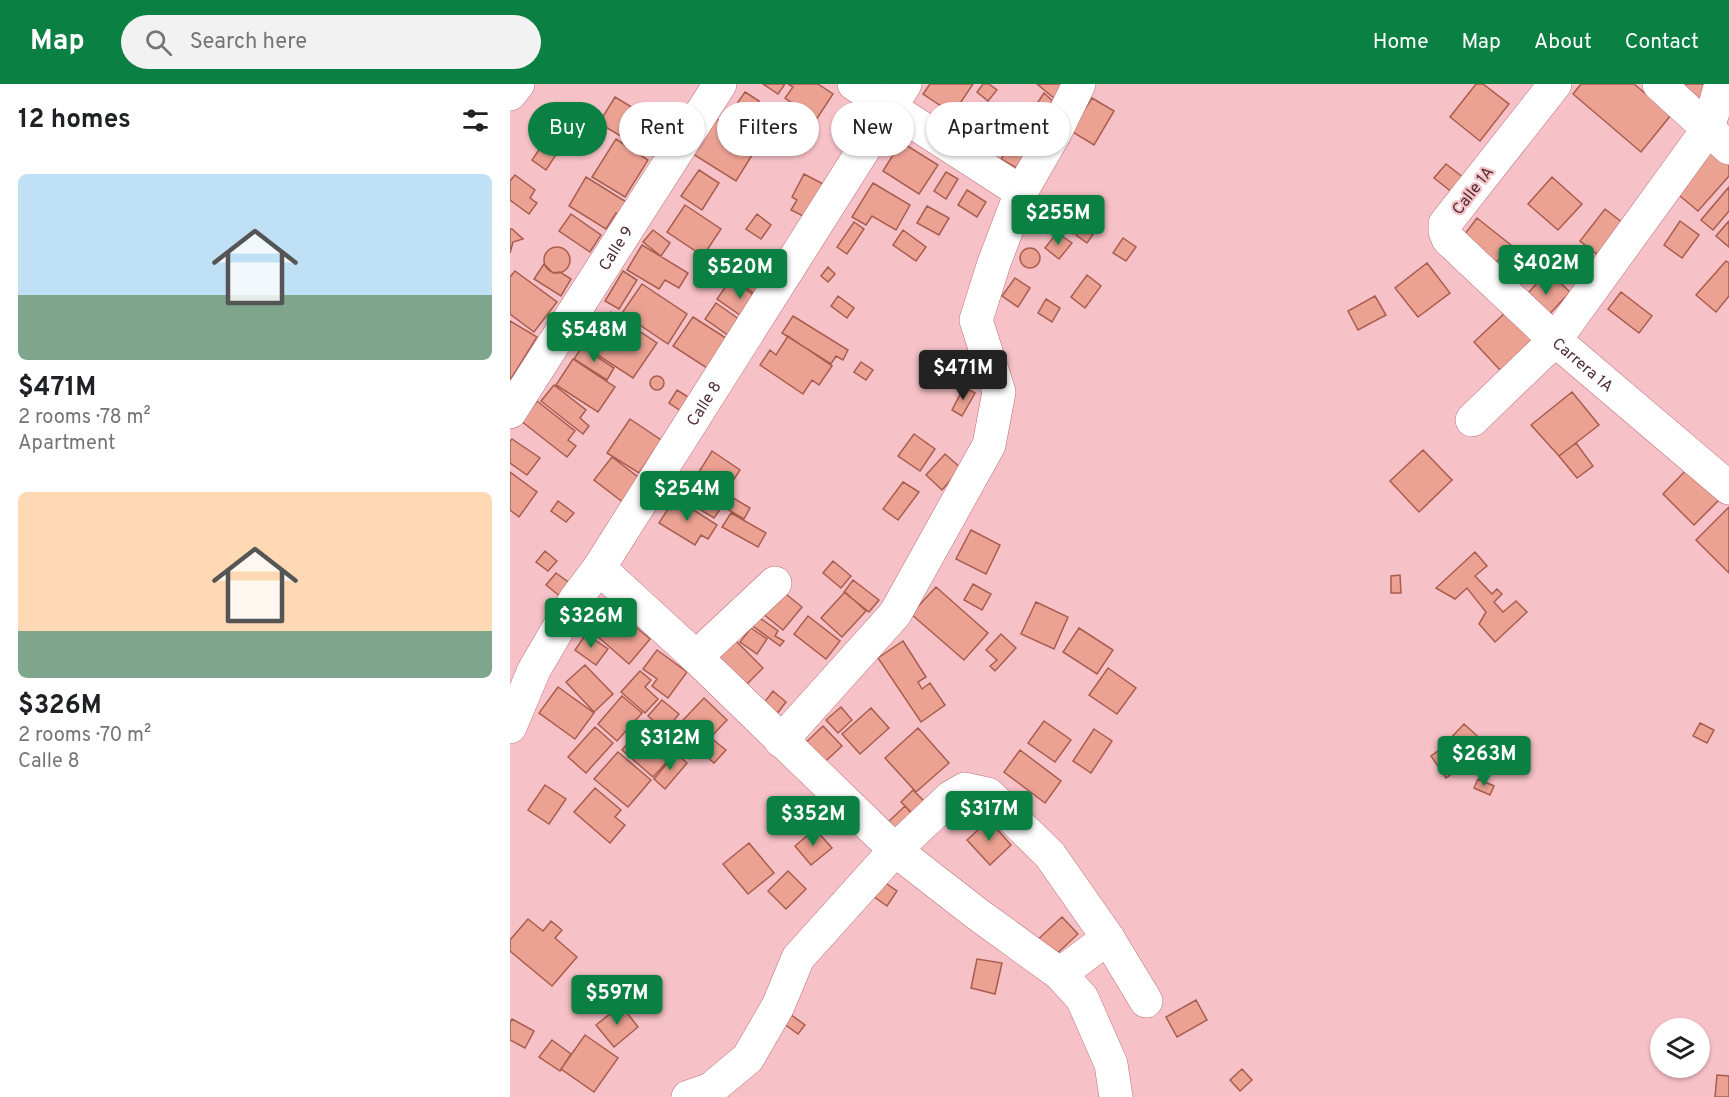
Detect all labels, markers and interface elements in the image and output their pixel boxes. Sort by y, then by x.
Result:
search box [121,15,541,69]
text: Map [30,24,85,60]
icon: search [142,26,175,59]
text: Search here [190,29,307,56]
text: Home [1373,29,1429,56]
text: Map [1462,29,1501,56]
text: About [1534,29,1592,56]
text: Contact [1625,29,1699,56]
chip: Buy [528,102,607,156]
chip: Rent [619,102,705,156]
chip: Filters [717,102,819,156]
chip: New [831,102,914,156]
chip: Apartment [926,102,1070,156]
text: 12 homes [18,104,131,137]
icon: filters [459,104,492,137]
street label: Calle 1A [1448,163,1499,219]
pin: $255M [1016,195,1100,246]
text: $255M [1026,201,1090,227]
icon: home [201,213,309,321]
street label: Calle 9 [595,223,638,275]
pin: $402M [1504,245,1588,296]
pin: $520M [698,249,782,300]
text: $402M [1513,251,1579,277]
text: $520M [707,255,773,281]
pin: $548M [552,312,636,363]
text: $548M [561,318,627,344]
street label: Carrera 1A [1547,334,1617,397]
pin: $471M [921,350,1005,401]
text: $471M [933,356,993,382]
text: $471M [18,372,96,405]
street label: Calle 8 [683,378,727,430]
text: 2 rooms · 78 m² [18,405,151,431]
text: Apartment [18,431,116,457]
pin: $254M [645,471,729,522]
text: $254M [654,477,720,503]
icon: home [201,531,309,639]
pin: $326M [549,598,633,649]
text: $326M [559,604,623,630]
text: $326M [18,690,102,723]
pin: $312M [628,720,712,771]
text: 2 rooms · 70 m² [18,723,151,749]
text: $312M [640,726,700,752]
pin: $263M [1442,736,1526,787]
text: $263M [1452,742,1516,768]
text: Calle 8 [18,749,80,775]
pin: $317M [947,791,1031,842]
pin: $352M [771,796,855,847]
text: $317M [960,797,1018,823]
text: $352M [781,802,845,828]
pin: $597M [575,975,659,1026]
text: $597M [585,981,649,1007]
map controls [1650,1018,1710,1078]
button: layers [1650,1018,1710,1078]

